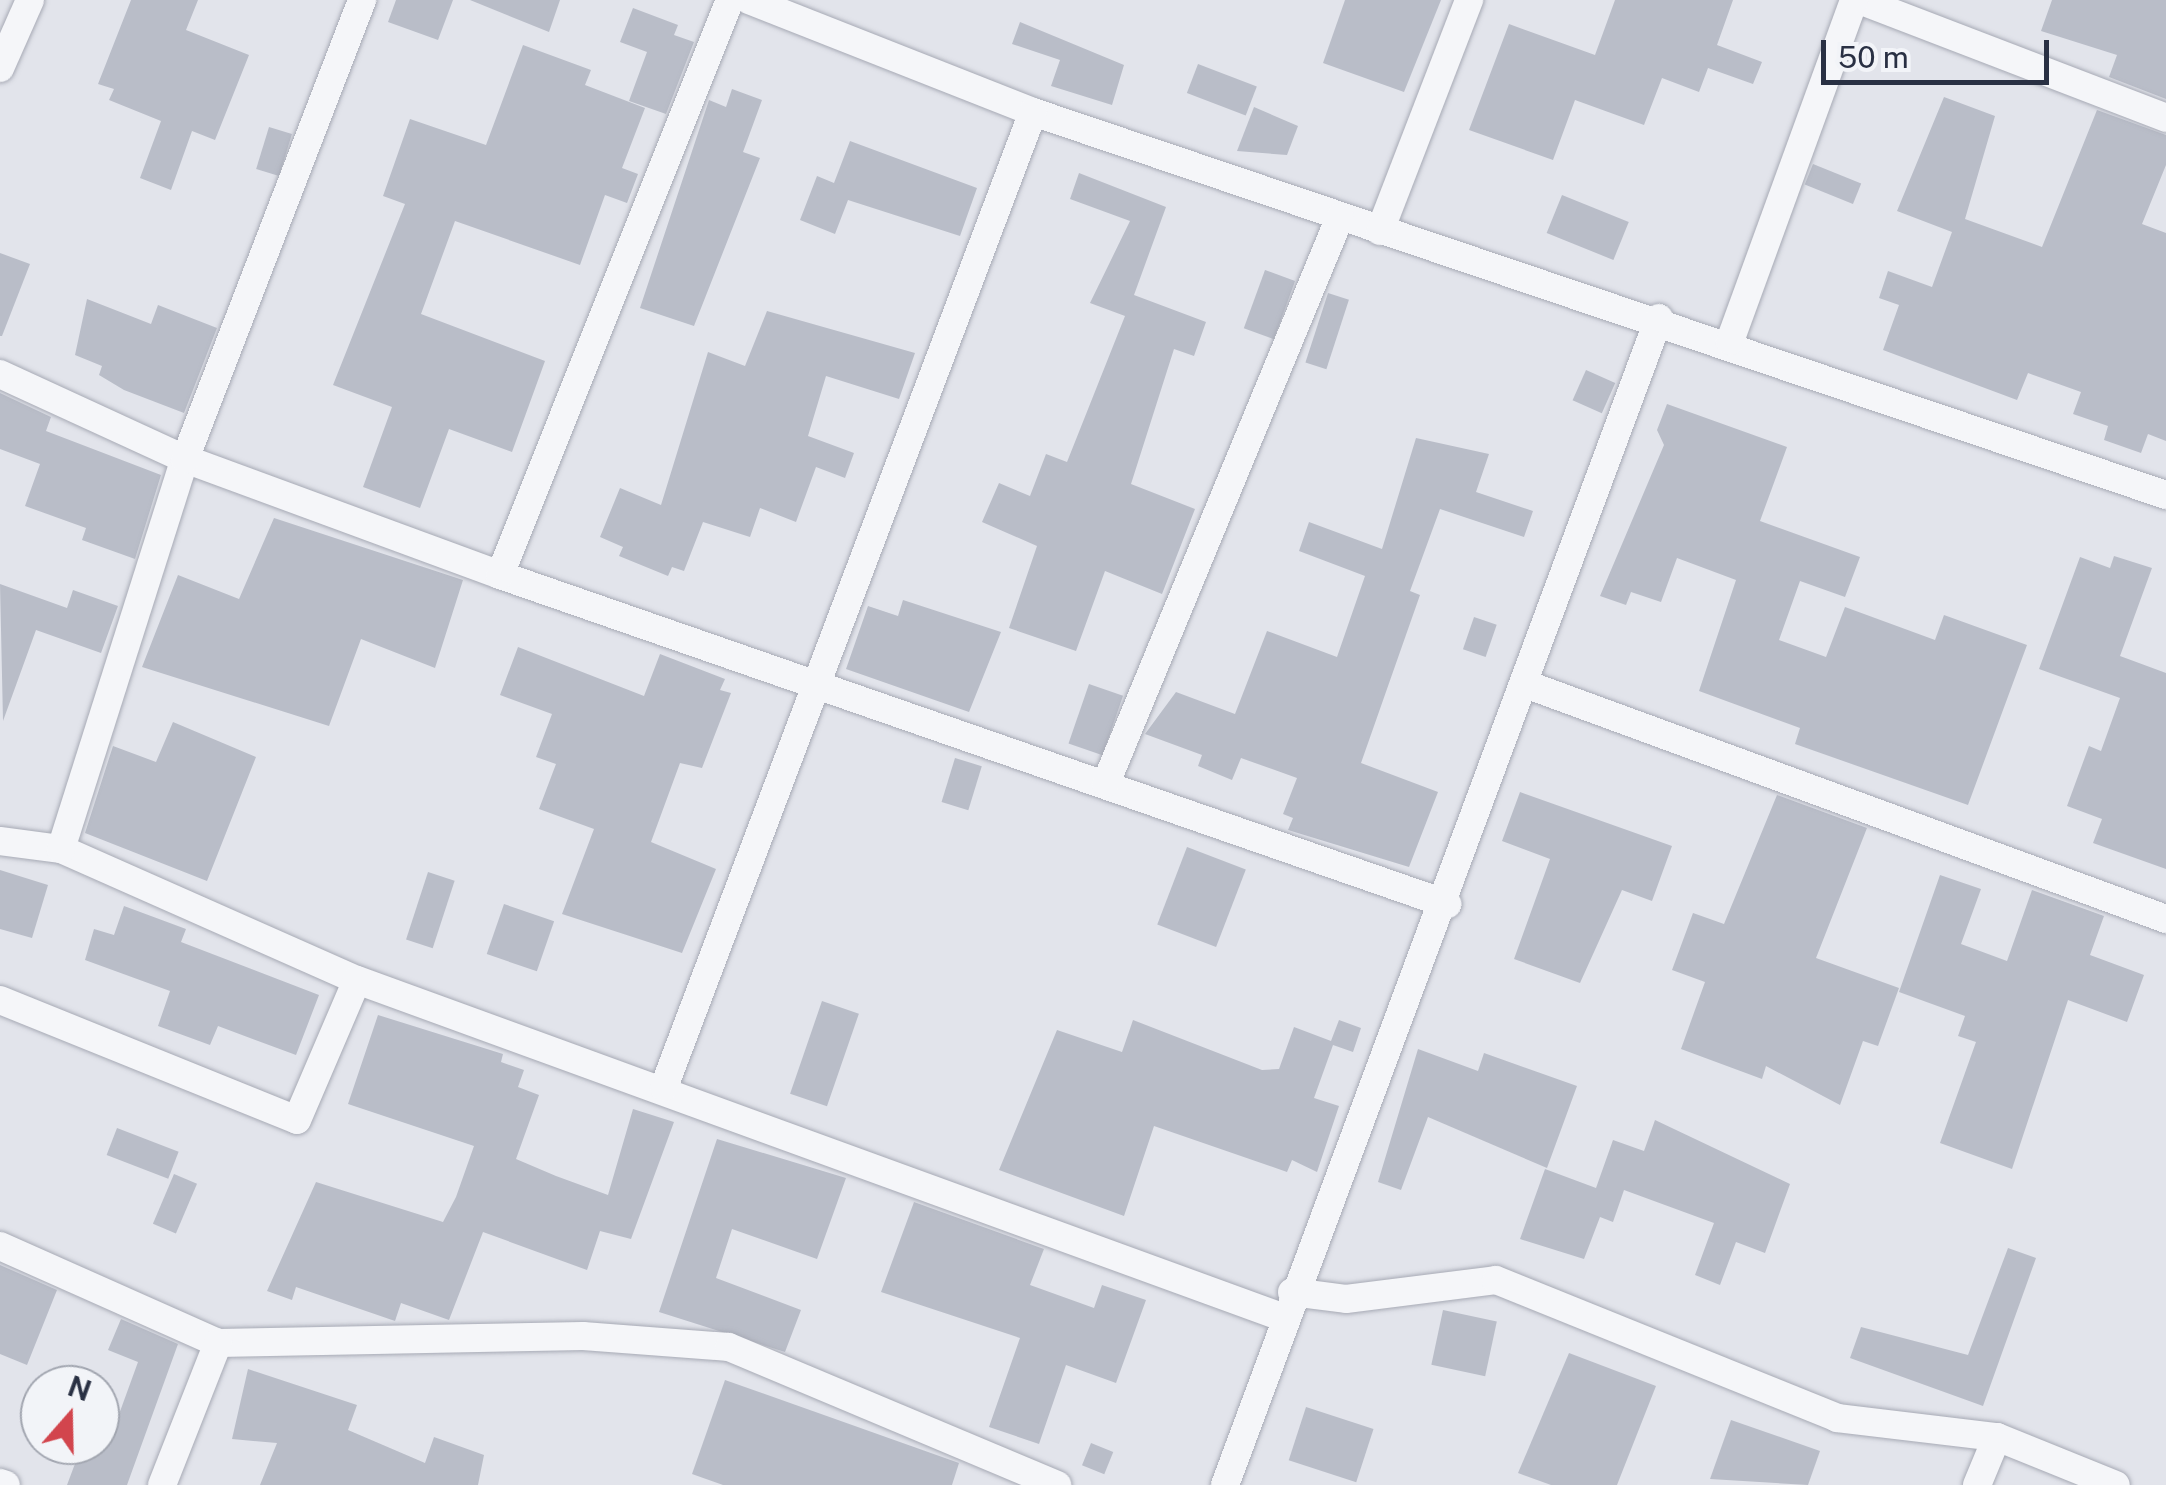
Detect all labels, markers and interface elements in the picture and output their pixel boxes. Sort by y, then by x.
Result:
scale bar [1826,20,2054,82]
text: 50 m [1838,39,1909,75]
north arrow [20,1365,120,1465]
text: N [64,1369,96,1407]

